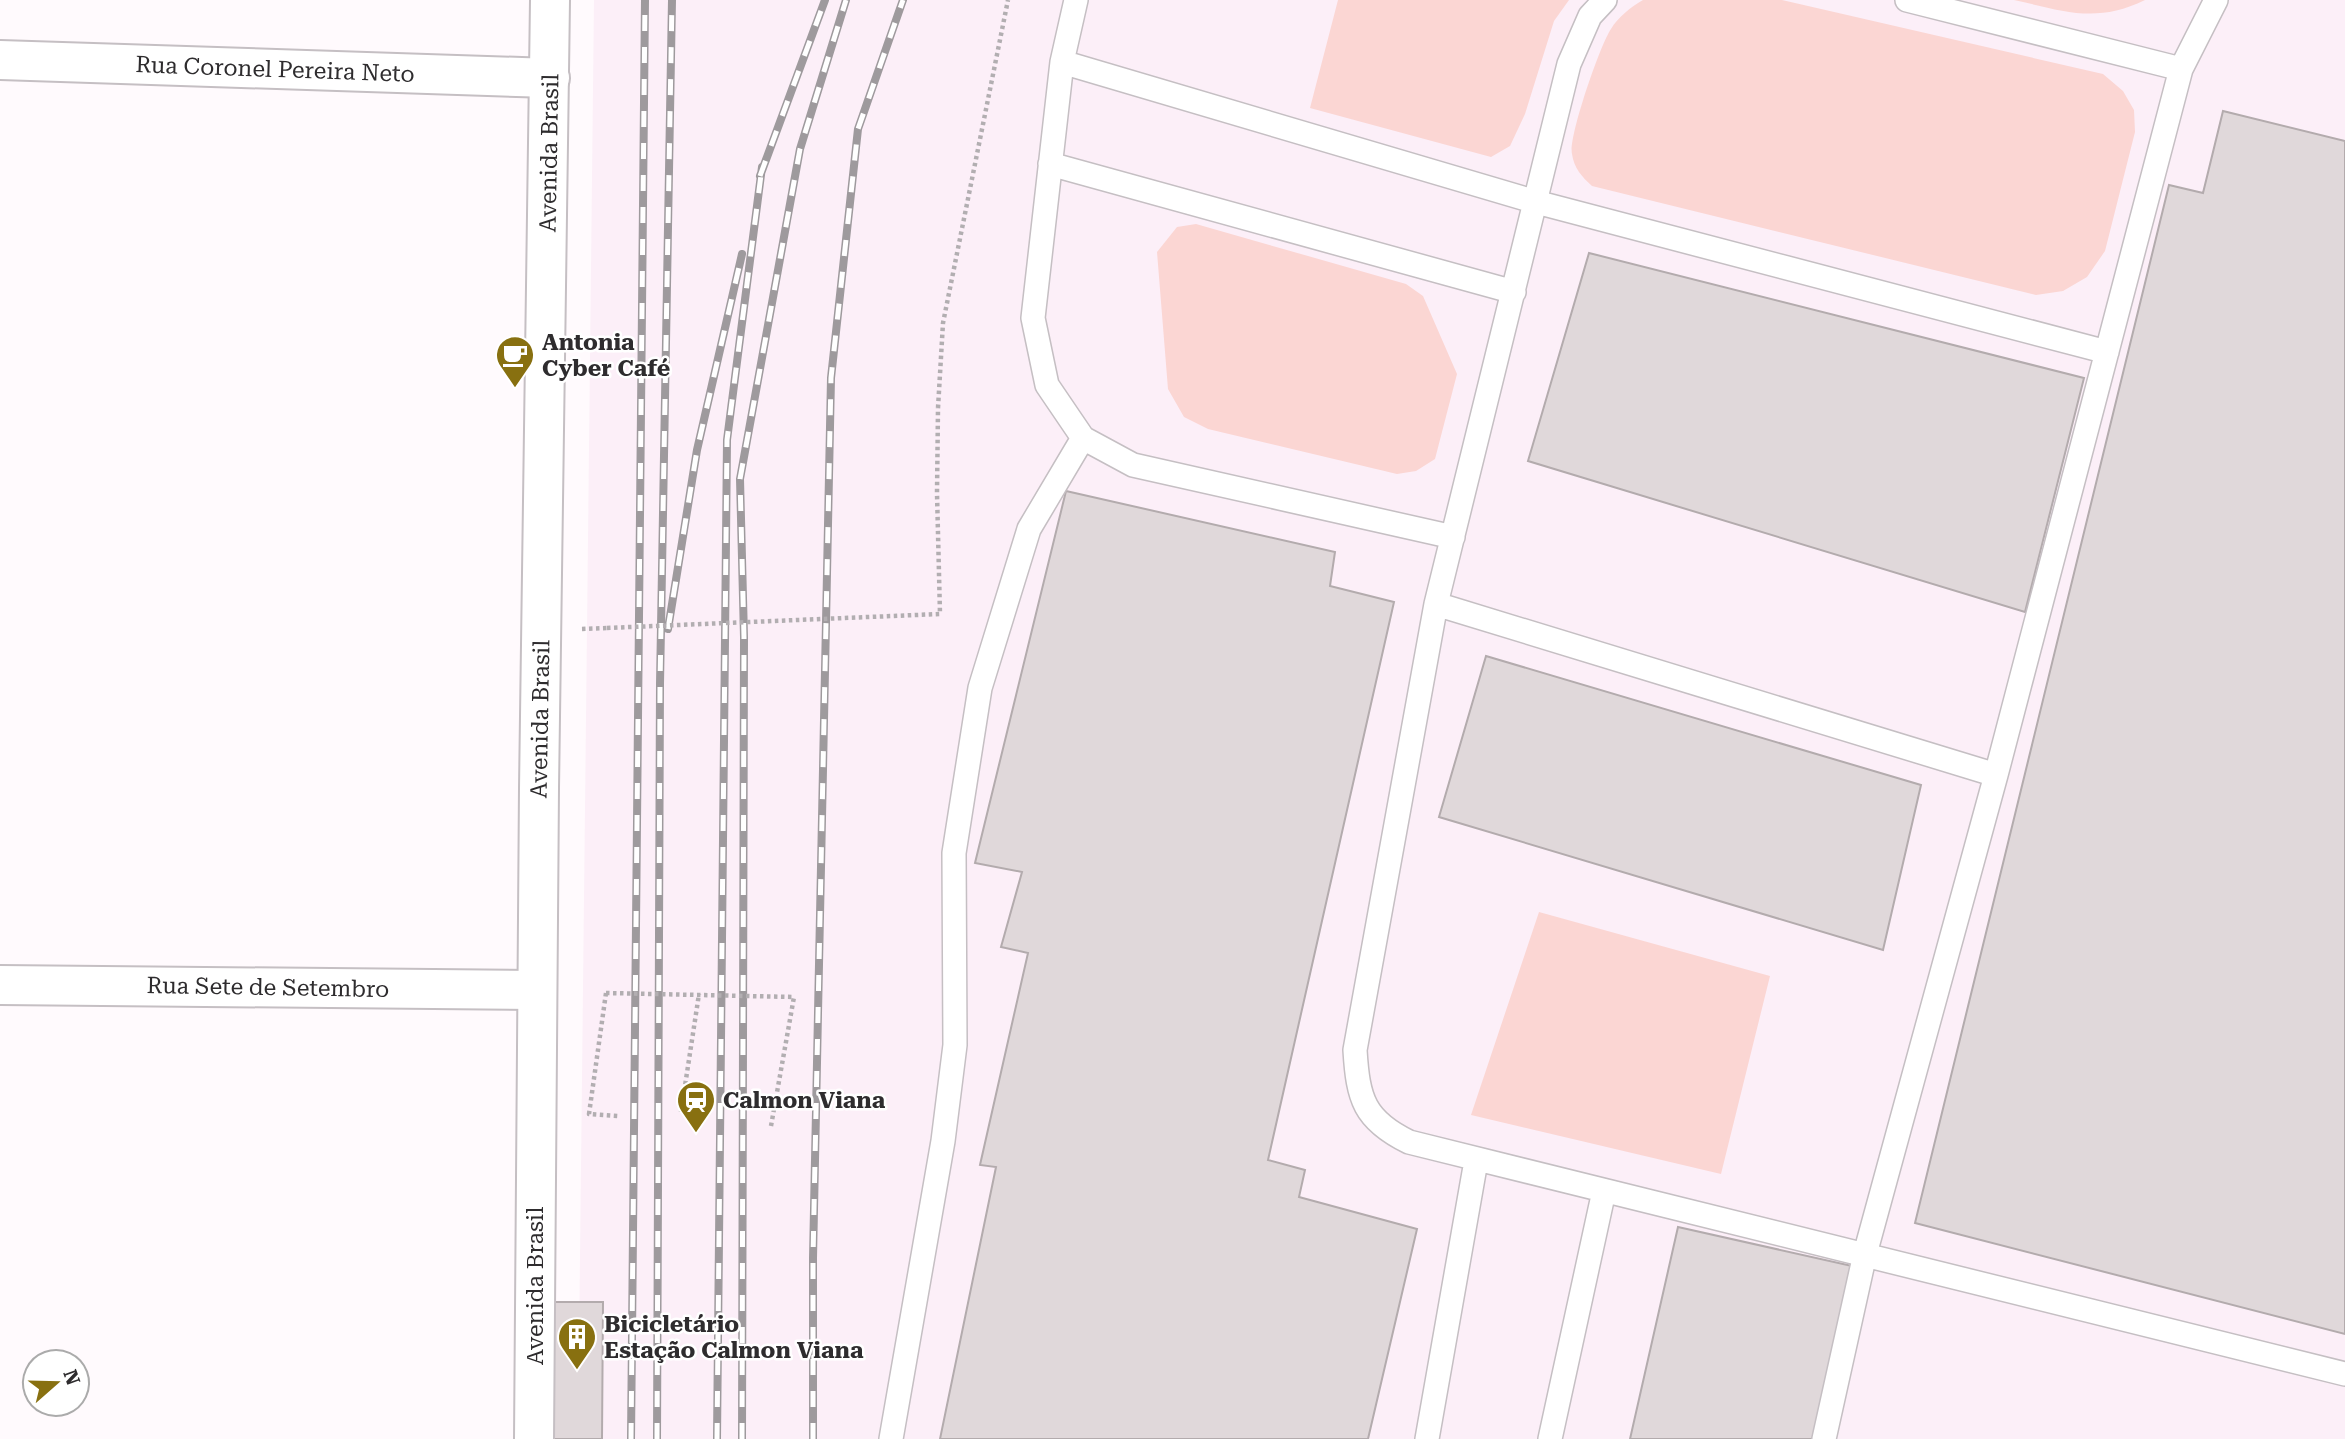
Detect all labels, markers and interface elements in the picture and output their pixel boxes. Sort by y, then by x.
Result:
street label: Rua Coronel Pereira Neto [135,51,415,88]
street label: Avenida Brasil [535,74,564,232]
place label: Antonia Cyber Café [542,329,670,382]
cafe icon: Antonia Cyber Café [494,334,536,389]
street label: Avenida Brasil [526,640,555,798]
street label: Rua Sete de Setembro [147,972,389,1003]
station icon: Calmon Viana [675,1079,717,1134]
place label: Calmon Viana [723,1087,886,1114]
street label: Avenida Brasil [522,1207,549,1365]
place label: Bicicletário Estação Calmon Viana [604,1311,864,1364]
building icon: Bicicletário Estação Calmon Viana [556,1316,598,1371]
north arrow [21,1348,91,1418]
text: N [58,1367,85,1389]

